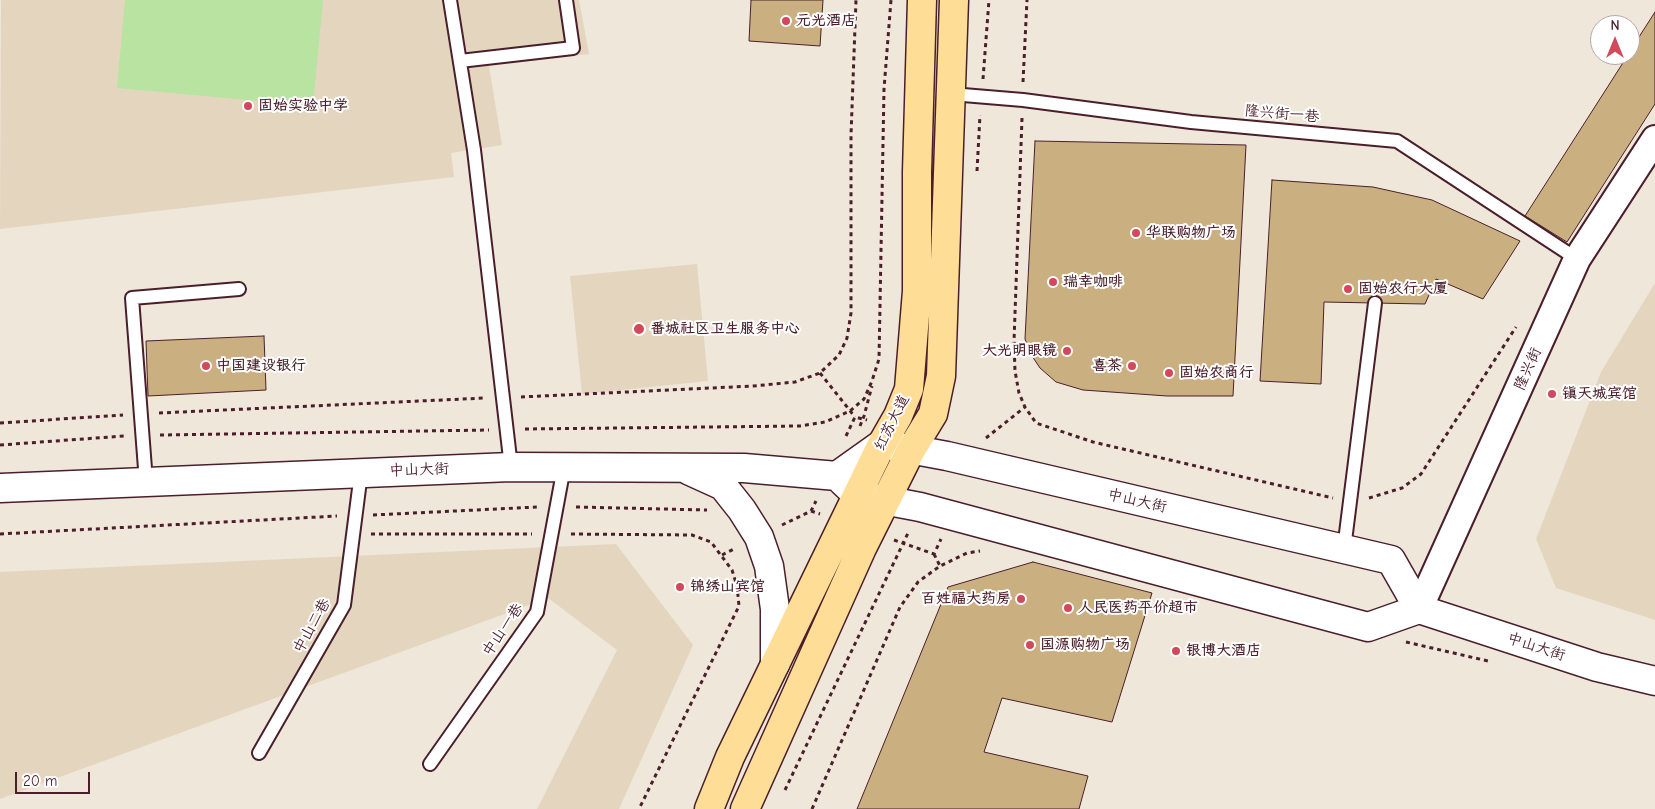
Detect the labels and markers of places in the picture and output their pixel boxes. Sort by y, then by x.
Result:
place label: 元光酒店 [796,12,856,30]
marker: 元光酒店 [780,15,792,27]
place label: 固始实验中学 [258,97,348,115]
marker: 固始实验中学 [242,100,254,112]
place label: 华联购物广场 [1146,224,1236,242]
marker: 华联购物广场 [1130,227,1142,239]
place label: 瑞幸咖啡 [1063,273,1123,291]
marker: 瑞幸咖啡 [1047,276,1059,288]
place label: 固始农行大厦 [1358,280,1448,298]
marker: 固始农行大厦 [1342,283,1354,295]
place label: 番城社区卫生服务中心 [650,320,800,338]
marker: 番城社区卫生服务中心 [632,322,646,336]
place label: 大光明眼镜 [982,342,1057,360]
marker: 大光明眼镜 [1061,345,1073,357]
place label: 中国建设银行 [216,357,306,375]
place label: 喜茶 [1092,357,1122,375]
marker: 中国建设银行 [200,360,212,372]
marker: 喜茶 [1126,360,1138,372]
place label: 固始农商行 [1179,364,1254,382]
marker: 固始农商行 [1163,367,1175,379]
place label: 镇天城宾馆 [1562,385,1637,403]
marker: 镇天城宾馆 [1546,388,1558,400]
place label: 锦绣山宾馆 [690,578,765,596]
marker: 锦绣山宾馆 [674,581,686,593]
place label: 百姓福大药房 [921,590,1011,608]
marker: 百姓福大药房 [1015,593,1027,605]
place label: 人民医药平价超市 [1078,599,1198,617]
marker: 人民医药平价超市 [1062,602,1074,614]
place label: 国源购物广场 [1040,636,1130,654]
marker: 国源购物广场 [1024,639,1036,651]
place label: 银博大酒店 [1186,642,1261,660]
marker: 银博大酒店 [1170,645,1182,657]

